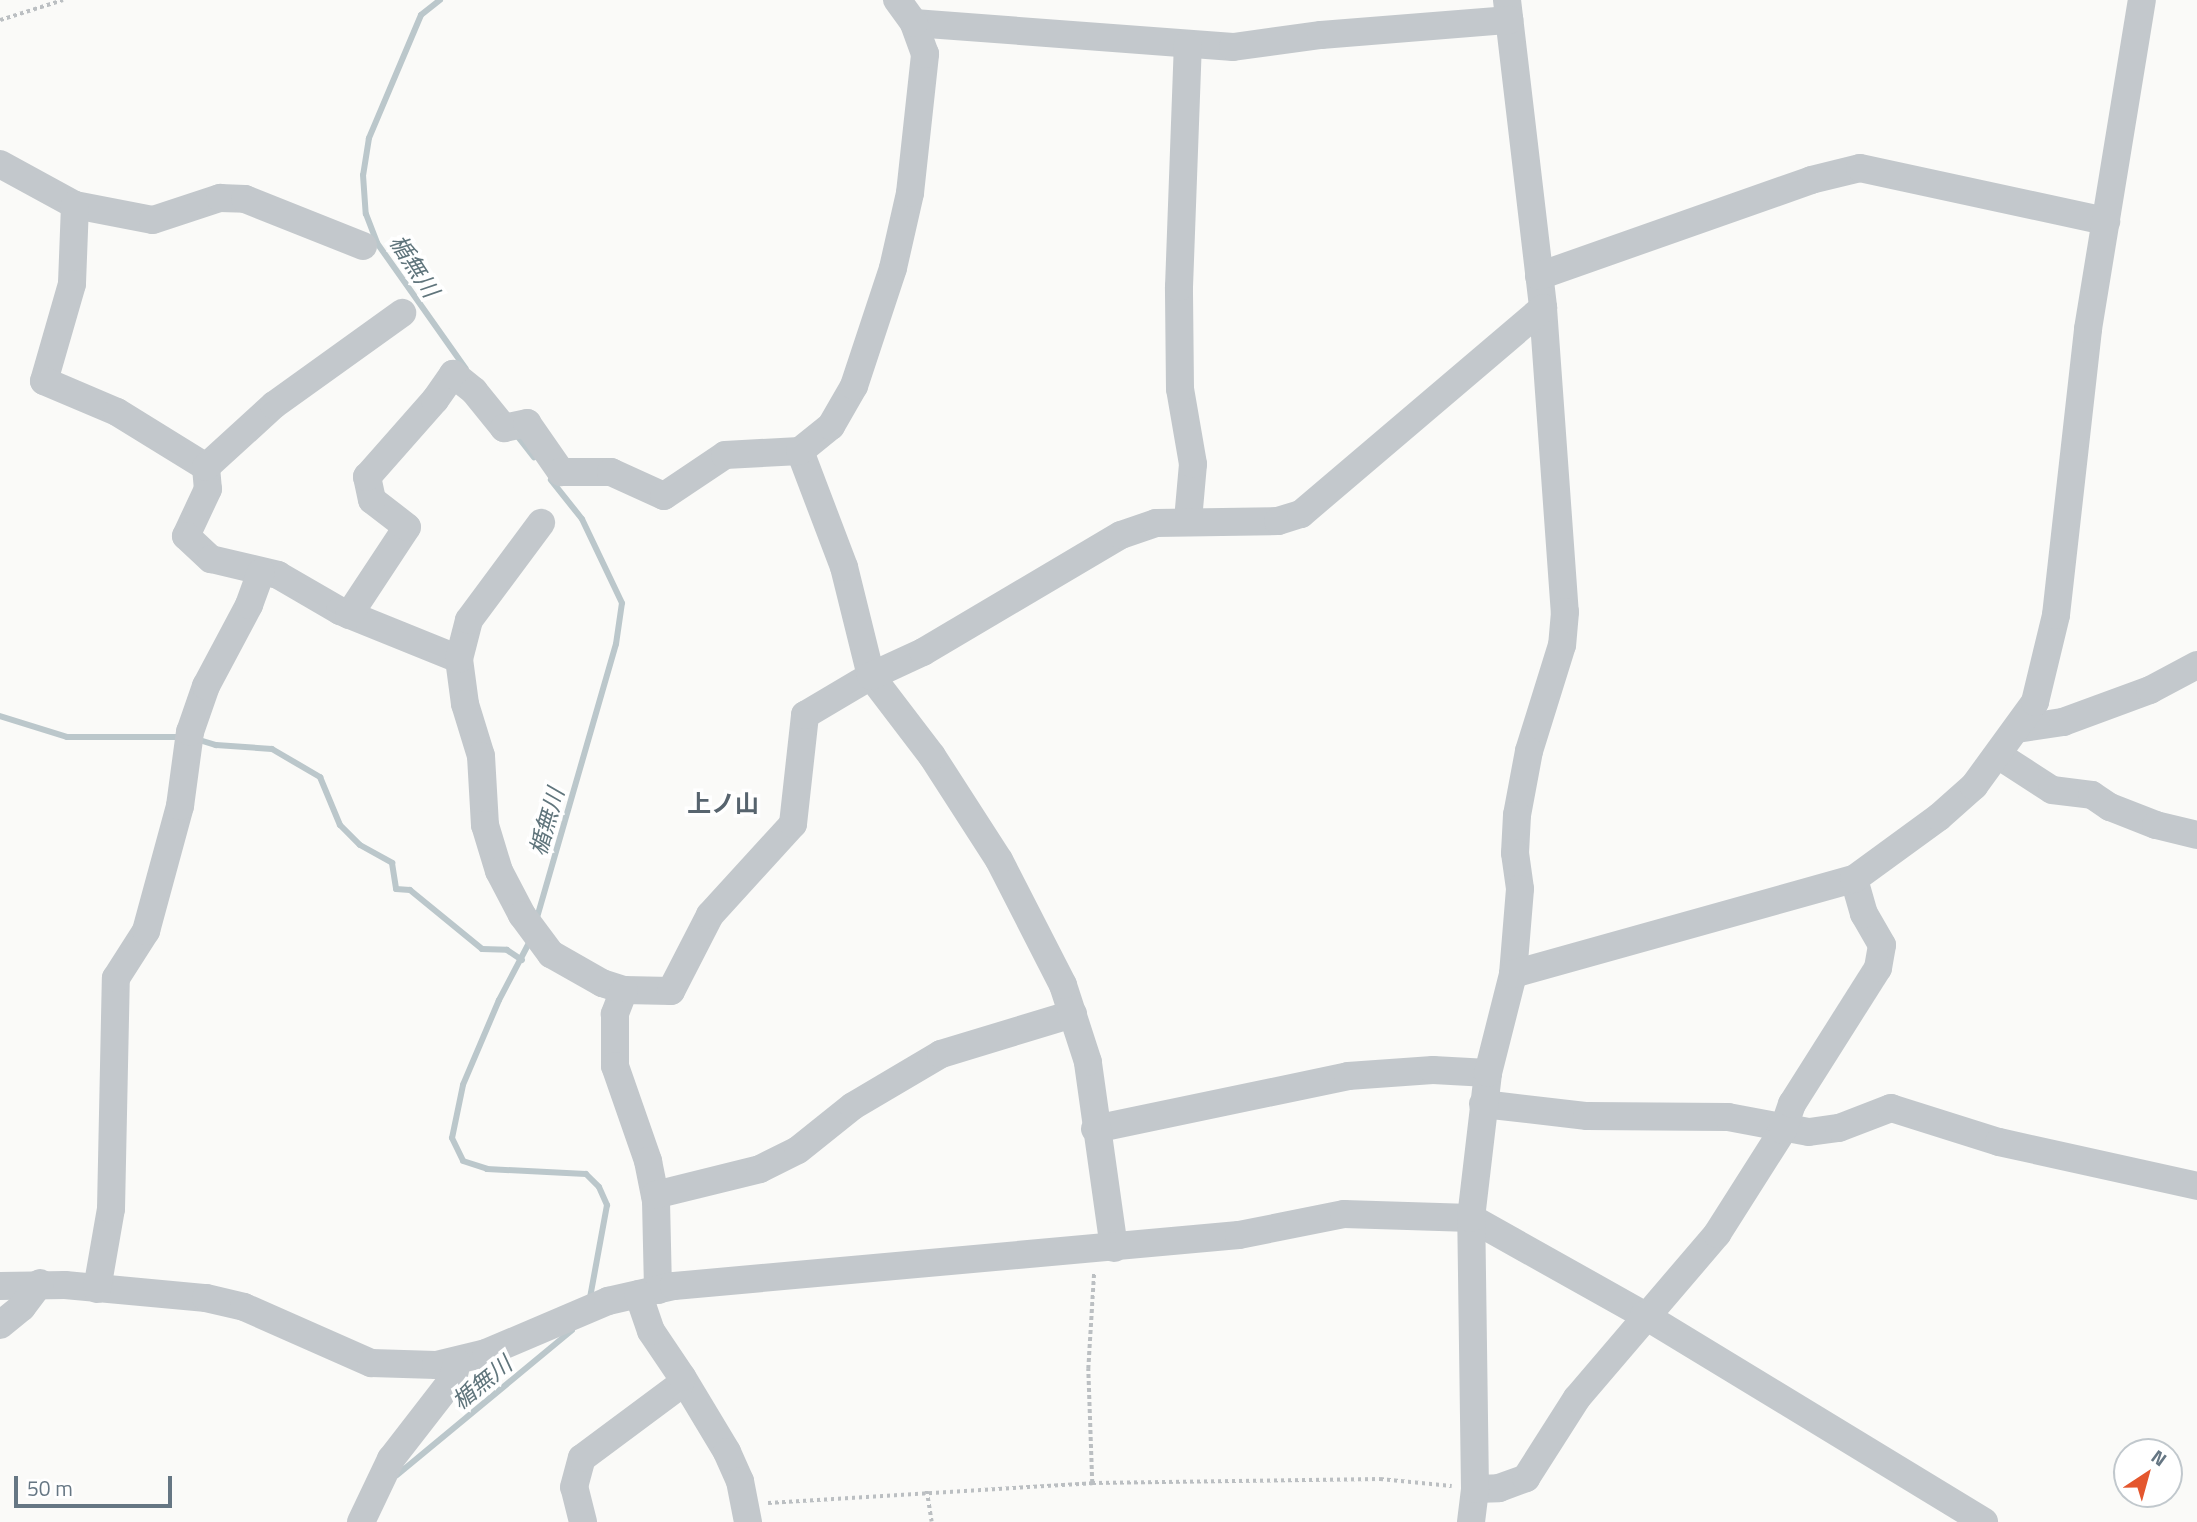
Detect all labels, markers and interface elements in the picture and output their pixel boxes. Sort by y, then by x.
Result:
water label: 楯無川 [384,230,444,302]
water label: 楯無川 [524,785,570,859]
district label: 上ノ山 [687,790,759,818]
water label: 楯無川 [447,1351,517,1415]
north arrow [2113,1438,2183,1508]
text: N [2146,1442,2173,1473]
scale bar [18,1462,175,1506]
text: 50 m [27,1472,73,1504]

